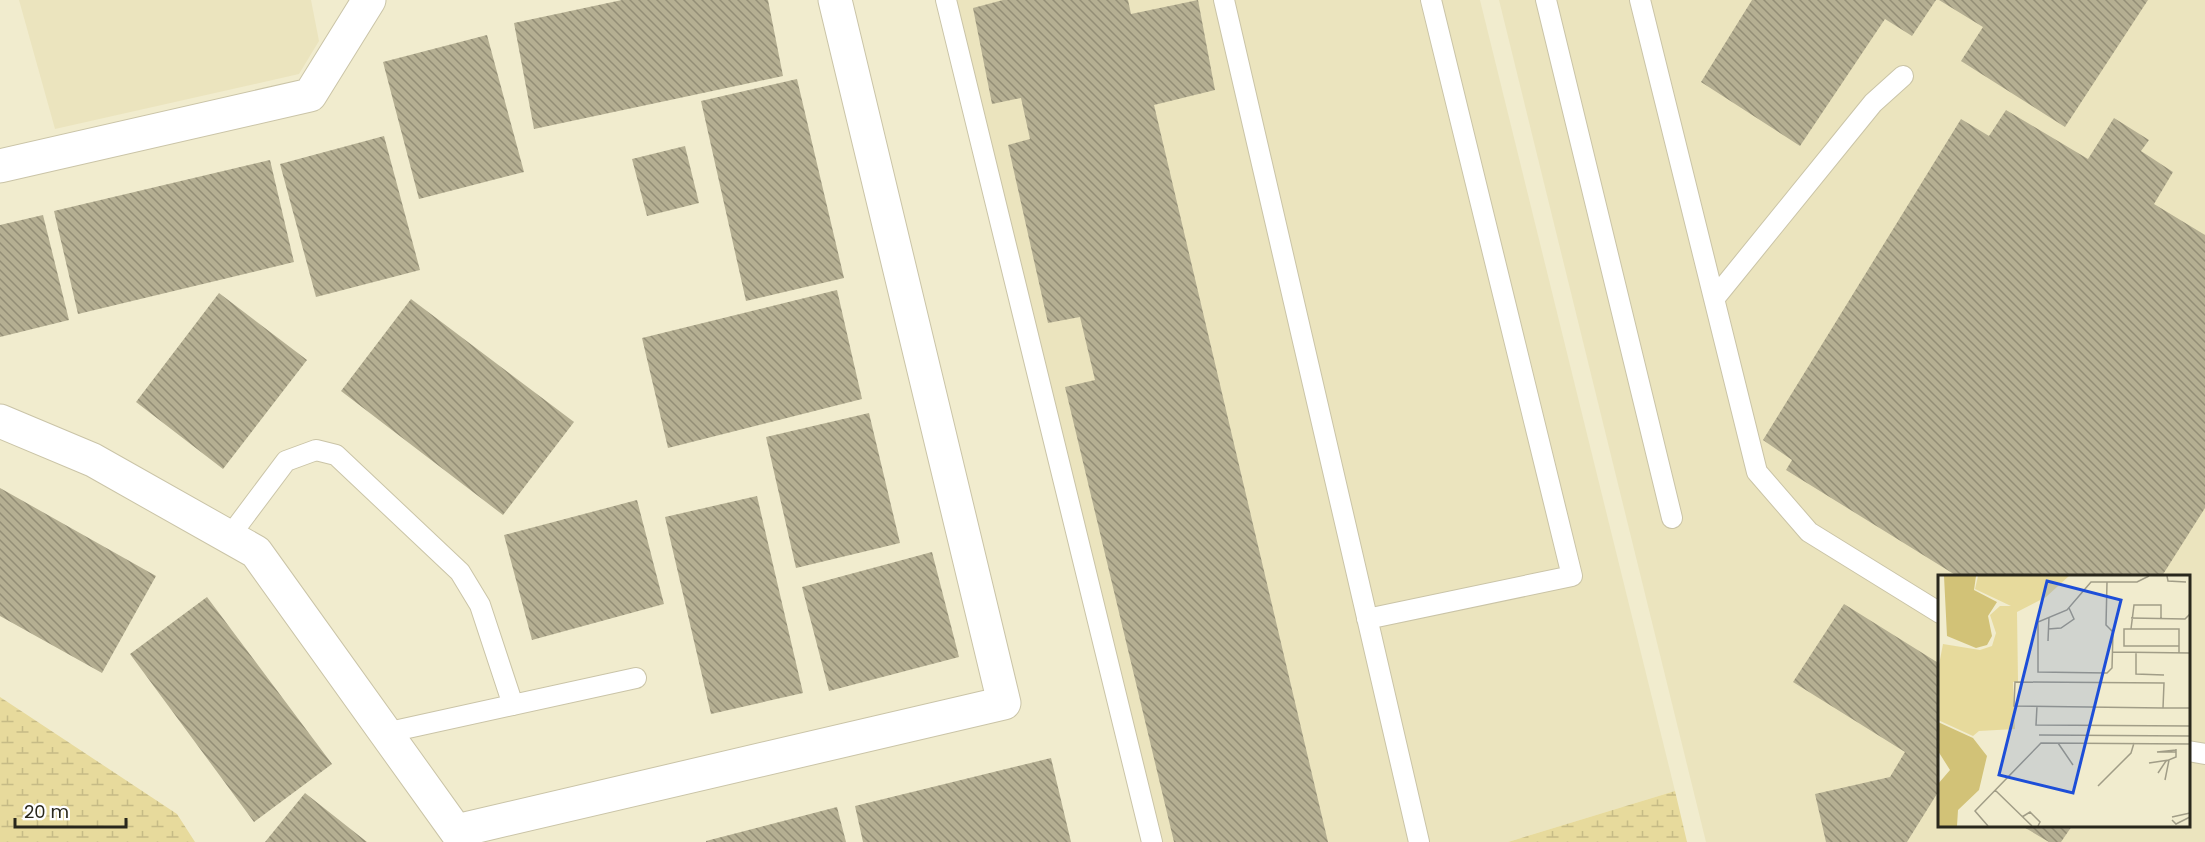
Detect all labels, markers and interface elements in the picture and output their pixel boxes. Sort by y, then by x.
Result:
inset map [1938,575,2190,827]
scale bar [15,791,126,829]
text: 20 m [24,799,69,824]

